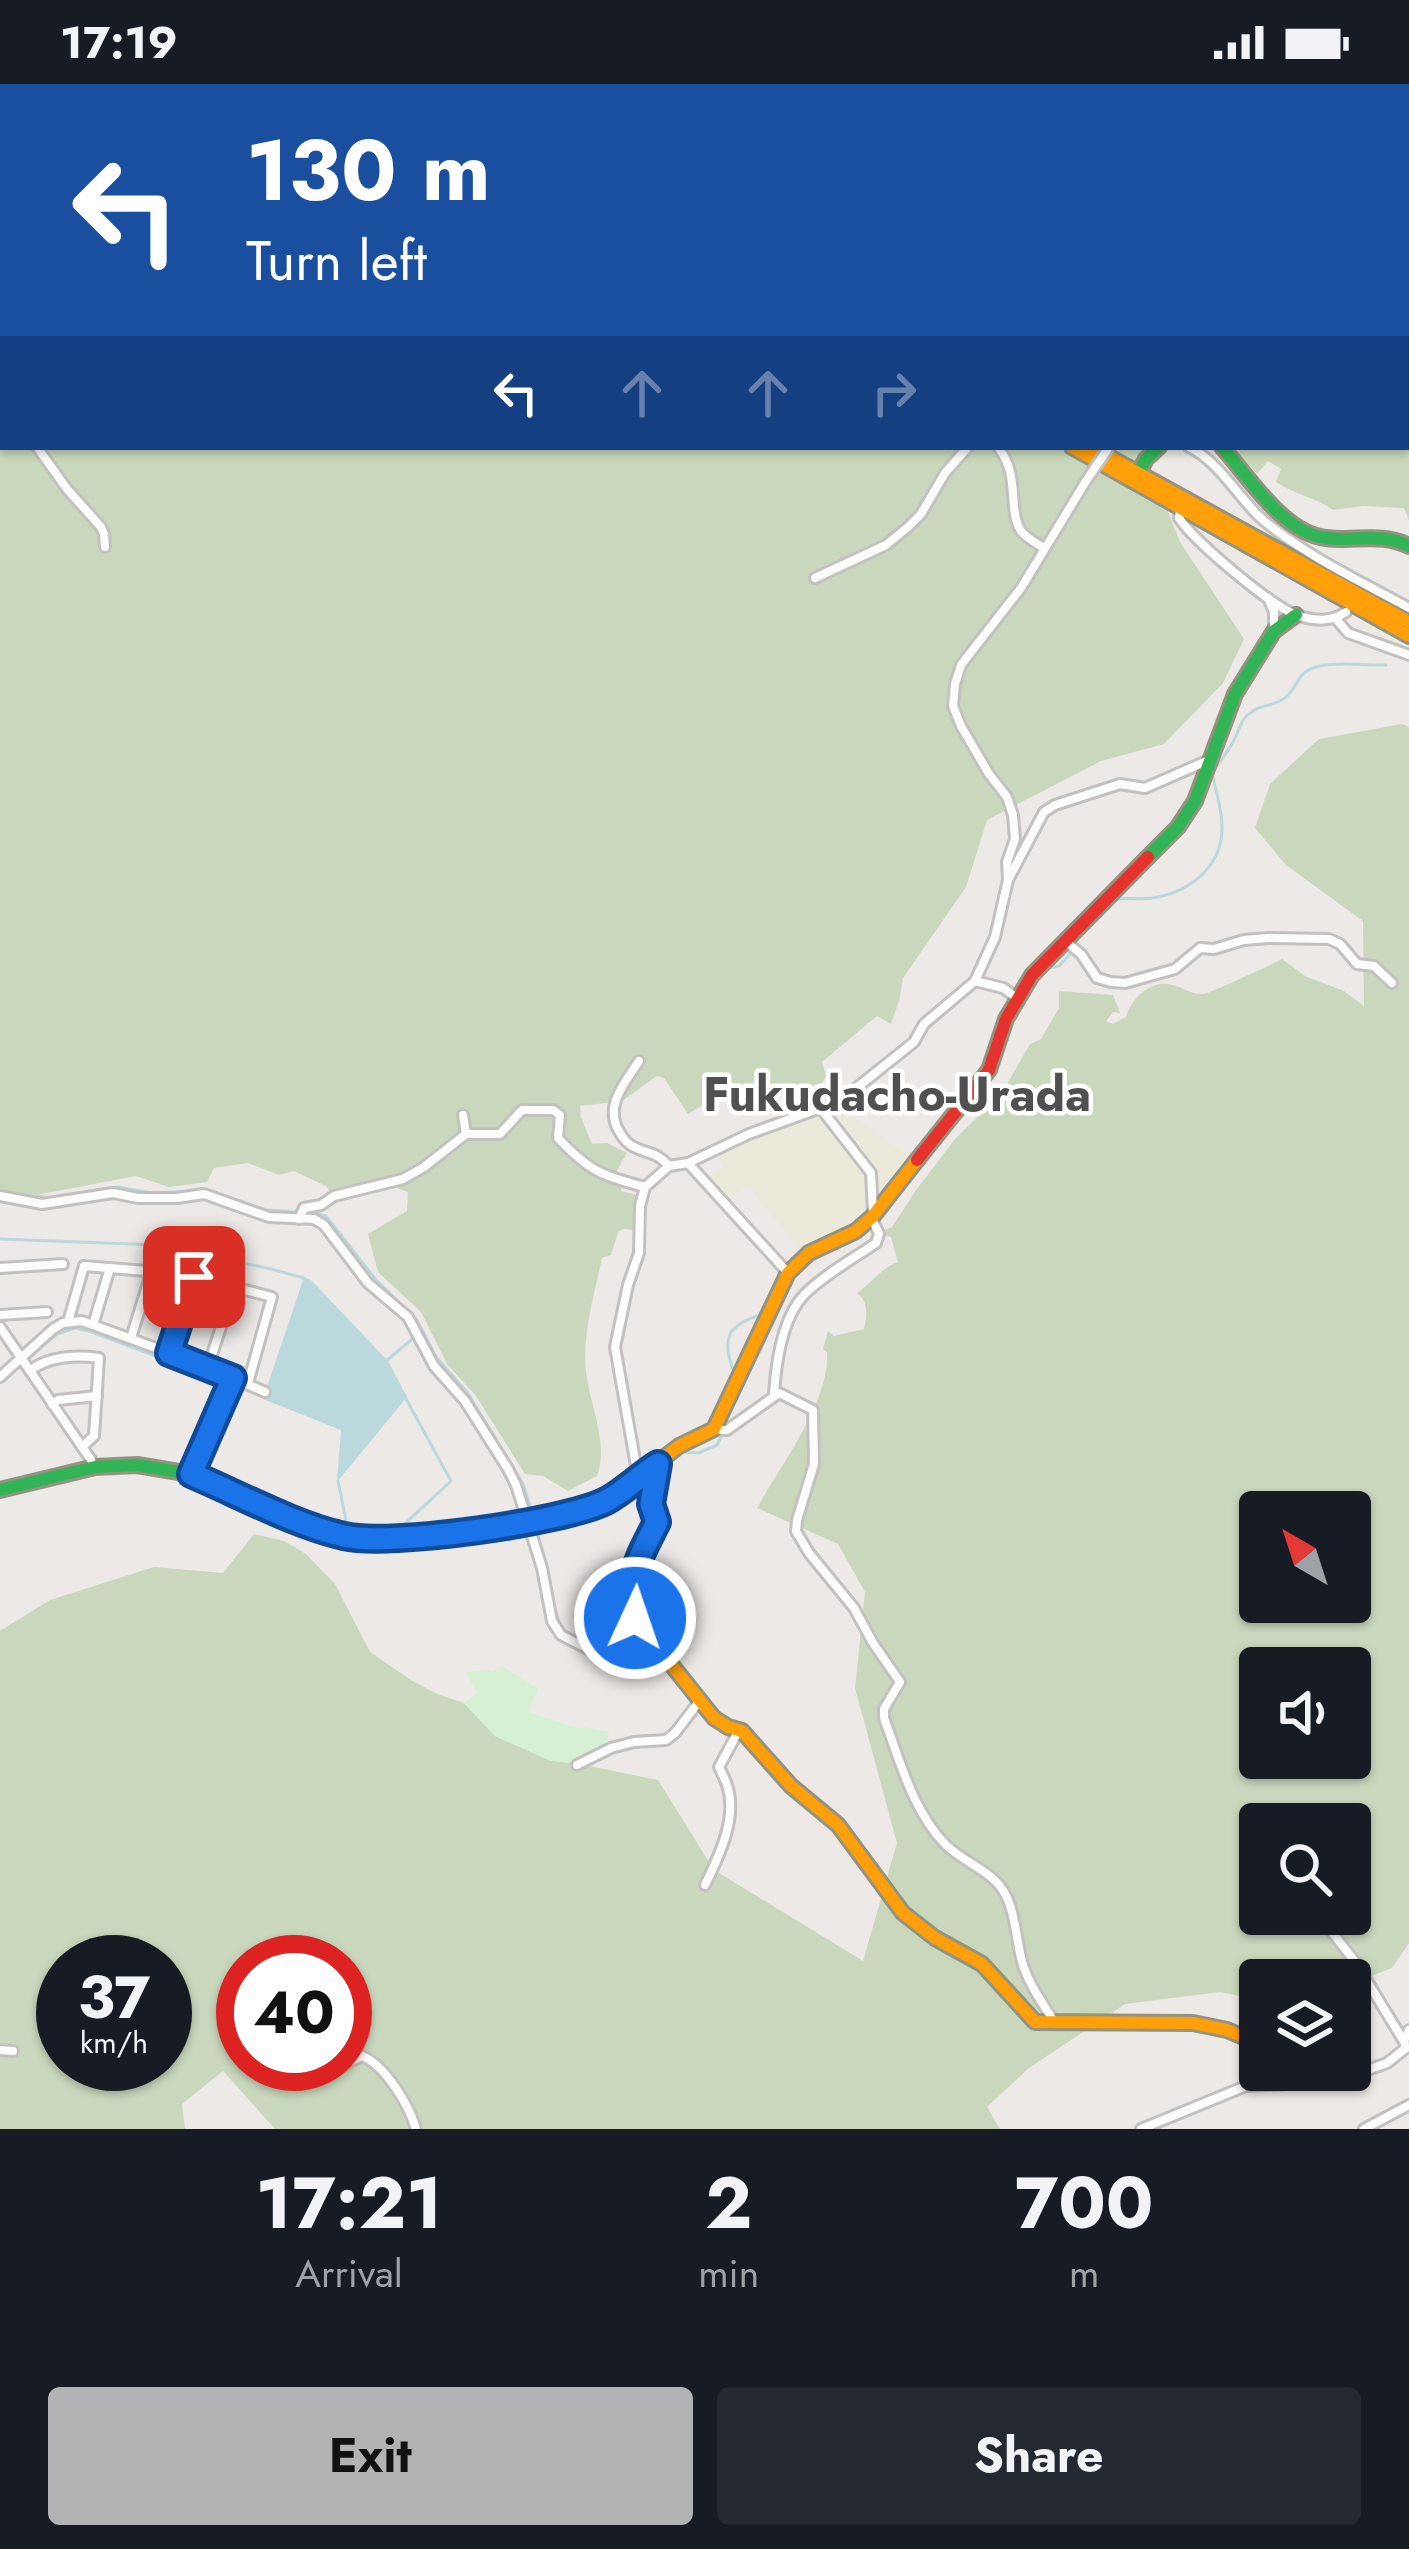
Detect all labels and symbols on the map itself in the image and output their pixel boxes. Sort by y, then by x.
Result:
district label: Fukudacho-Urada [703,1060,1091,1129]
pin [143,1226,245,1328]
north arrow [1239,1491,1371,1623]
position arrow [572,1555,698,1681]
speed limit sign: 40 [216,1935,372,2091]

